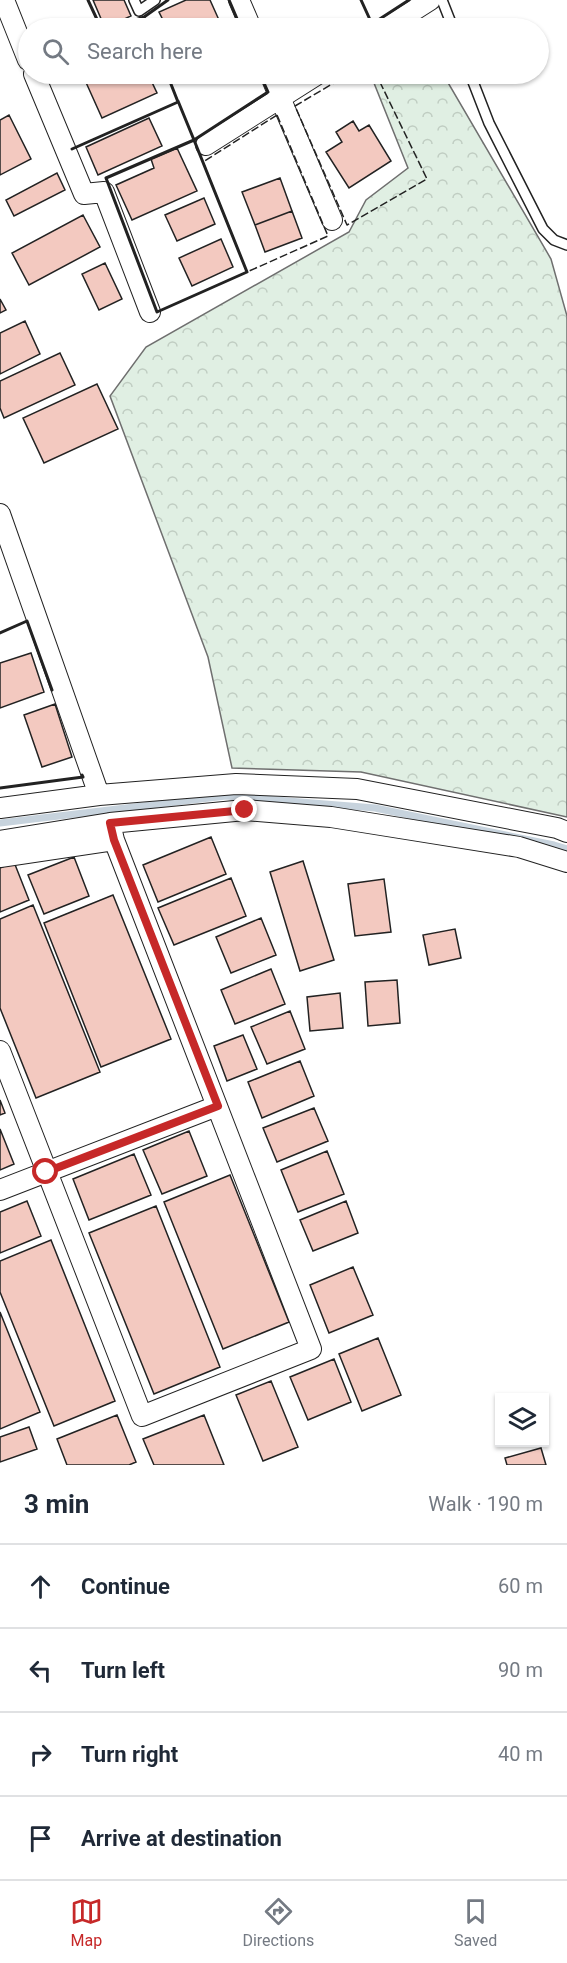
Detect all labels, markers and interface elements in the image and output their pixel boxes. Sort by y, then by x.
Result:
search box [18,18,549,84]
icon: search [39,35,72,68]
text: Search here [87,39,203,64]
route end [231,796,257,822]
route start [32,1158,58,1184]
map controls [495,1393,549,1447]
button: layers [495,1393,549,1447]
text: 3 min [24,1489,89,1519]
text: Walk · 190 m [428,1492,543,1516]
icon: ahead [24,1570,57,1603]
text: Continue [81,1574,170,1599]
text: 60 m [498,1574,543,1598]
icon: left [24,1654,57,1687]
text: Turn left [81,1658,165,1683]
text: 90 m [498,1658,543,1682]
icon: right [24,1738,57,1771]
text: Turn right [81,1742,178,1767]
text: 40 m [498,1742,543,1766]
icon: arrive [24,1822,57,1855]
text: Arrive at destination [81,1826,282,1851]
tab: Map [70,1895,103,1950]
tab: Directions [242,1895,314,1950]
tab: Saved [454,1895,497,1950]

